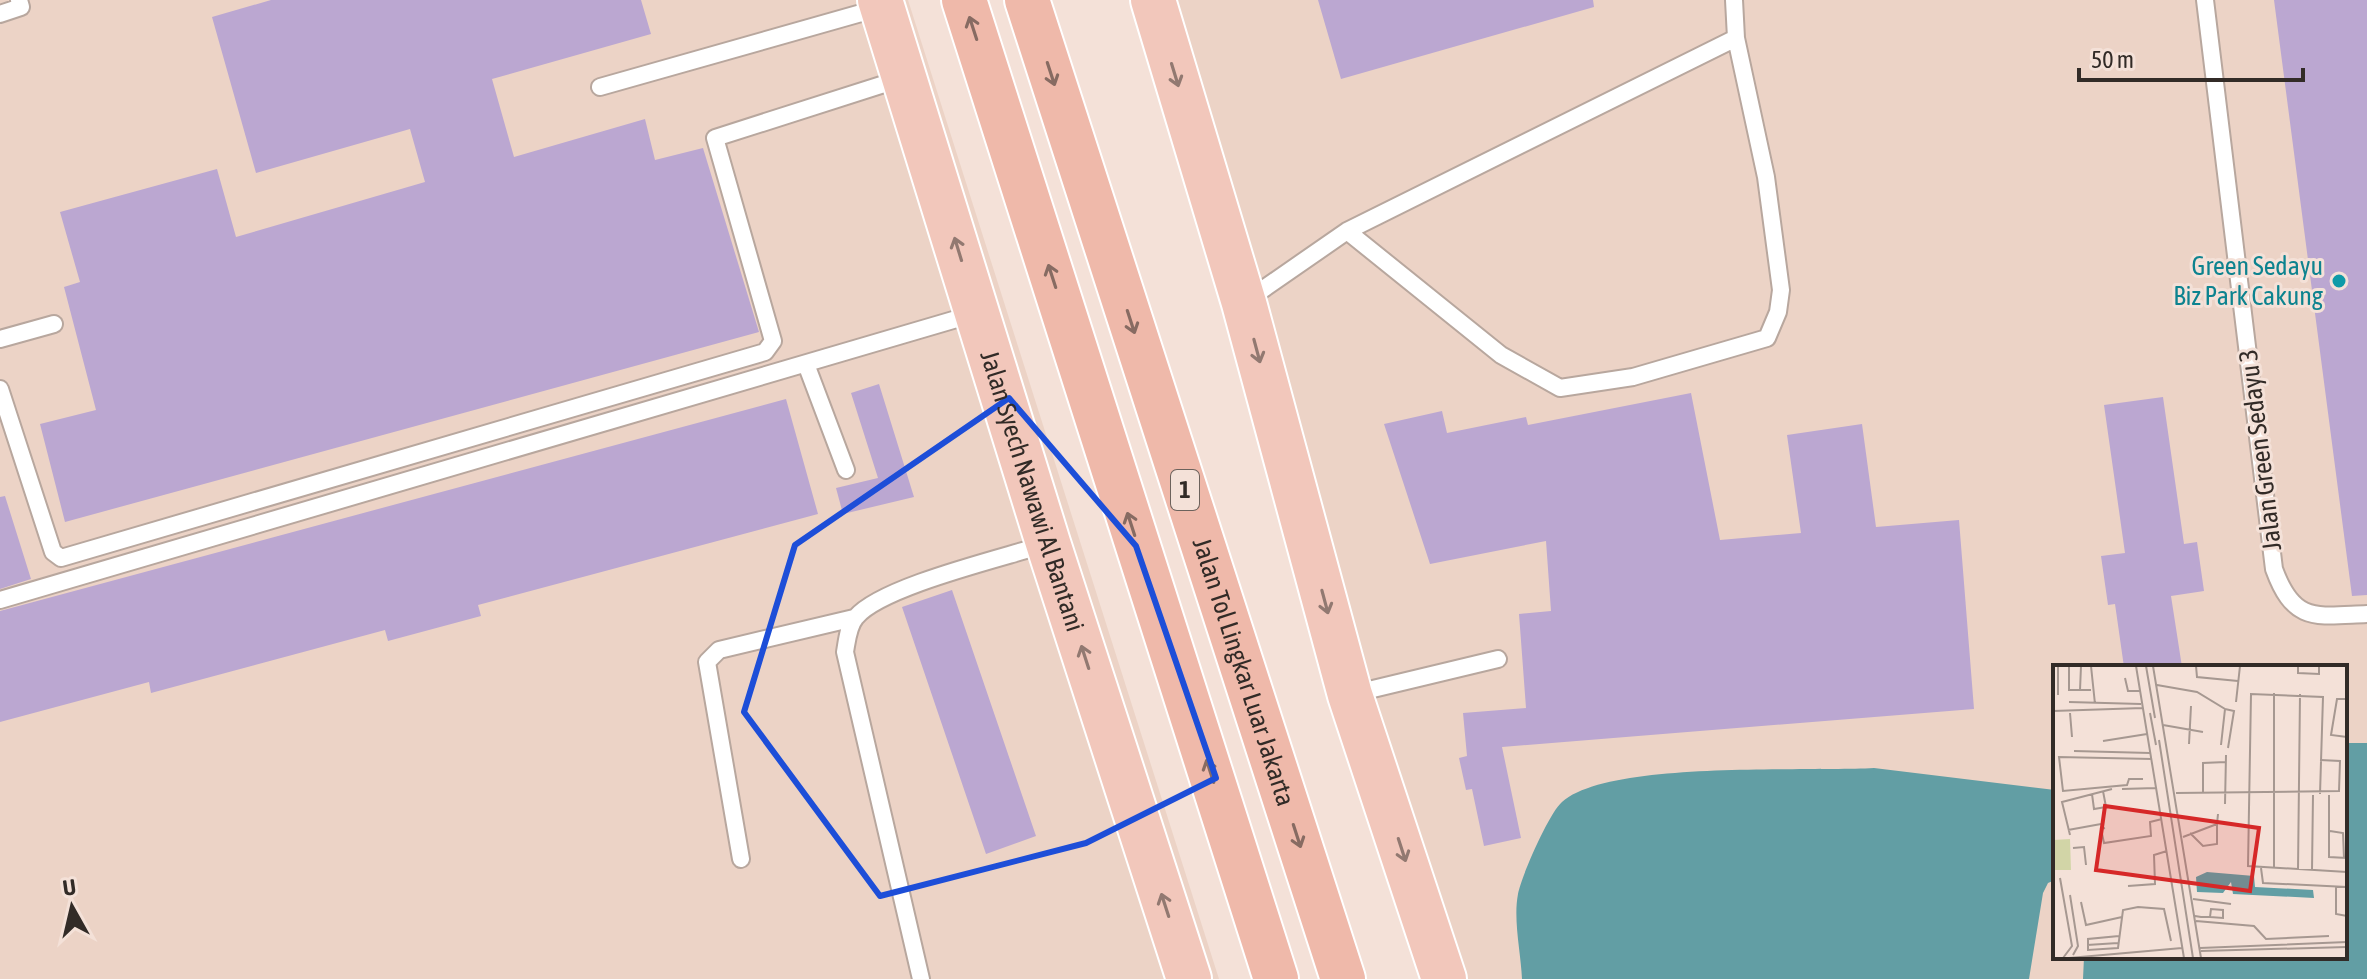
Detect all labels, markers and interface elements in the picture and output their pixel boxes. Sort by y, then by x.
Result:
one-way arrow [964,16,979,41]
scale bar [2079,32,2303,82]
text: 50 m [2091,46,2134,73]
one-way arrow [1168,61,1183,87]
one-way arrow [1045,62,1060,87]
one-way arrow [950,236,965,262]
place label: Green Sedayu Biz Park Cakung [2173,251,2324,311]
one-way arrow [1044,264,1058,289]
marker: Green Sedayu Biz Park Cakung [2330,272,2348,290]
one-way arrow [1124,308,1139,334]
one-way arrow [1250,337,1265,363]
street label: Jalan Syech Nawawi Al Bantani [974,347,1091,635]
street label: Jalan Green Sedayu 3 [2233,348,2287,552]
road number: 1 [1171,470,1199,510]
one-way arrow [1123,511,1138,537]
street label: Jalan Tol Lingkar Luar Jakarta [1187,534,1301,810]
one-way arrow [1318,588,1333,614]
one-way arrow [1077,645,1092,671]
inset map [2053,665,2347,959]
one-way arrow [1202,759,1217,785]
one-way arrow [1290,822,1305,848]
one-way arrow [1395,837,1410,862]
north arrow [32,867,112,947]
text: U [61,873,77,901]
one-way arrow [1157,892,1172,918]

